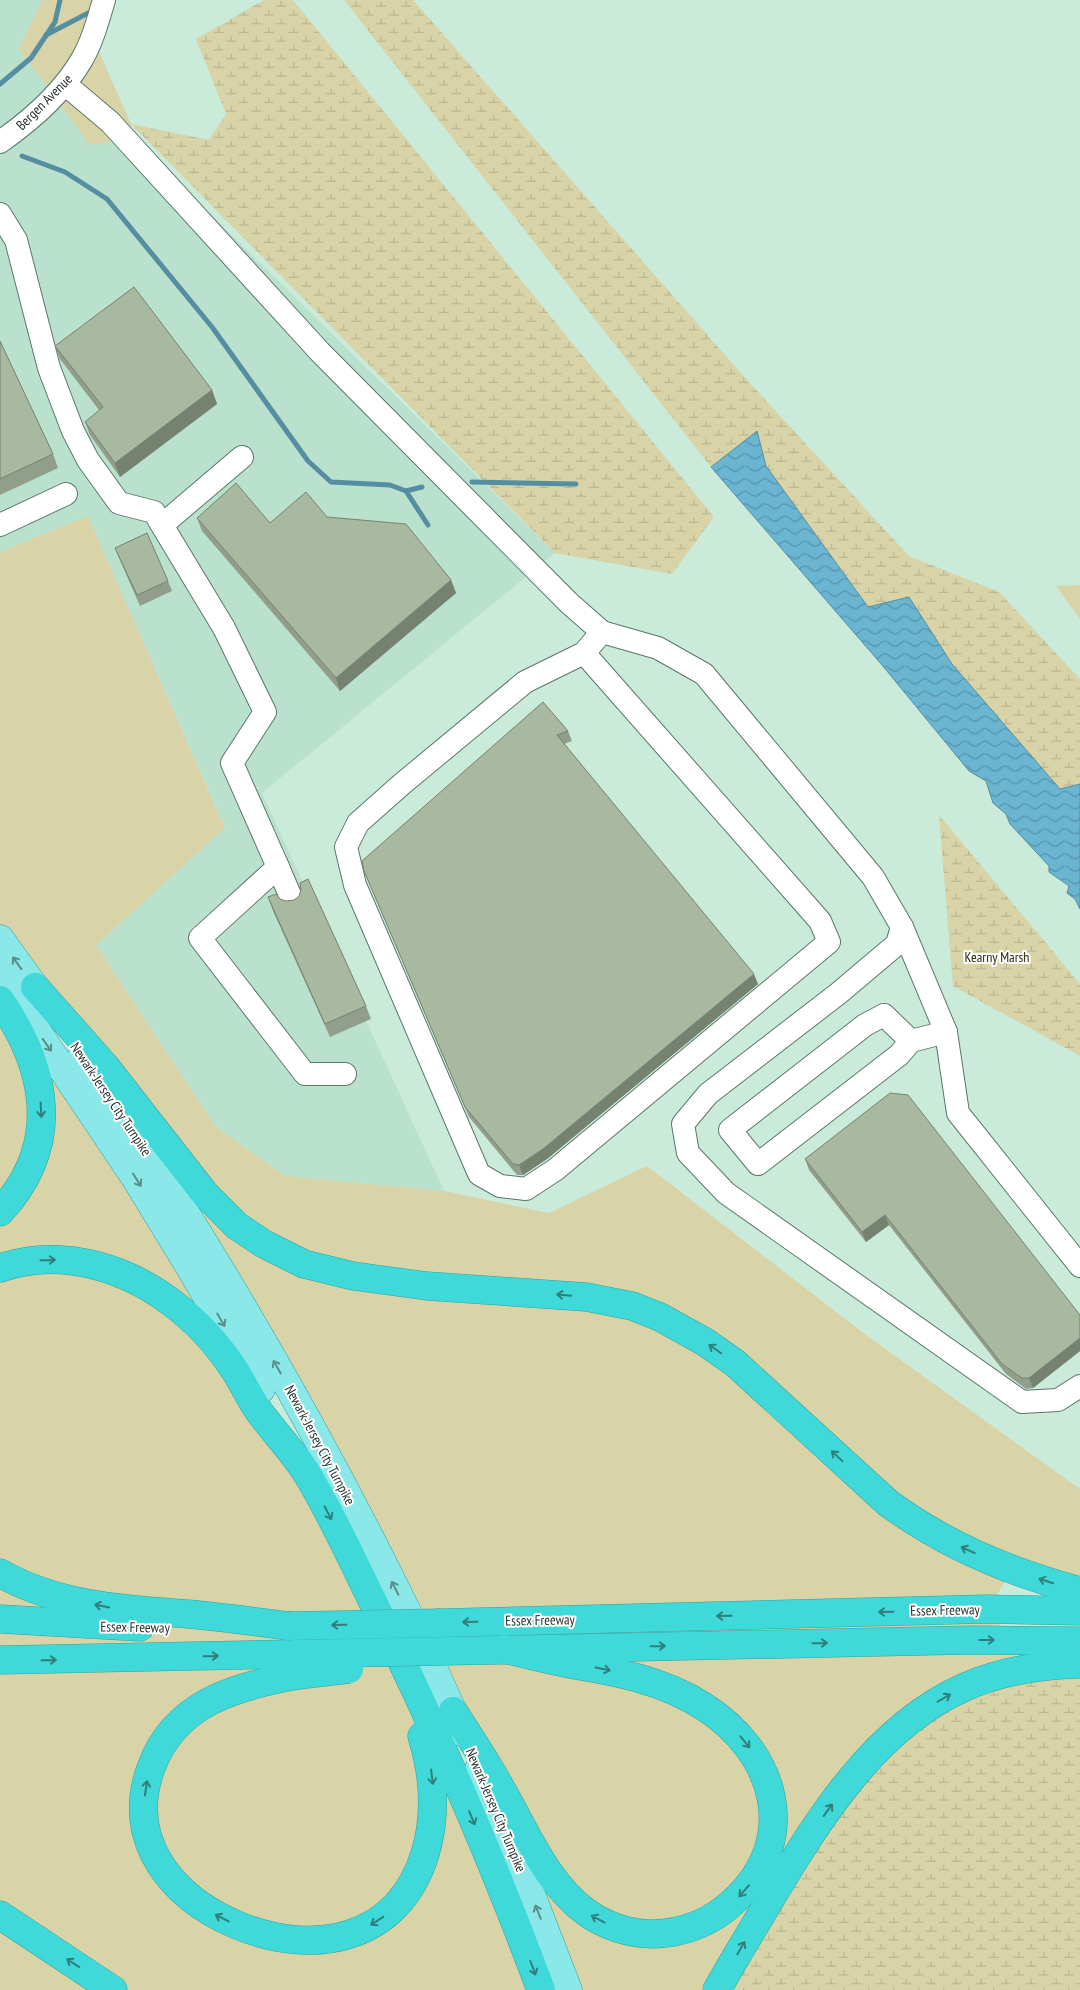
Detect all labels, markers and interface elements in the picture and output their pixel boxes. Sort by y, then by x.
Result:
street label: Bergen Avenue [12,70,76,134]
park label: Kearny Marsh [965,948,1029,966]
one-way arrow [12,957,23,970]
one-way arrow [42,1038,52,1052]
street label: Newark-Jersey City Turnpike [66,1039,156,1159]
one-way arrow [36,1101,45,1117]
one-way arrow [132,1173,142,1187]
one-way arrow [39,1255,55,1264]
one-way arrow [557,1290,573,1299]
one-way arrow [216,1312,226,1326]
one-way arrow [708,1344,722,1354]
one-way arrow [272,1361,282,1375]
street label: Newark-Jersey City Turnpike [281,1382,359,1508]
one-way arrow [830,1450,843,1462]
one-way arrow [324,1505,333,1520]
one-way arrow [961,1545,976,1554]
one-way arrow [1038,1576,1054,1586]
one-way arrow [390,1581,399,1596]
street label: Essex Freeway [910,1600,981,1620]
one-way arrow [94,1601,110,1610]
one-way arrow [878,1607,894,1617]
street label: Essex Freeway [505,1610,576,1630]
one-way arrow [716,1611,732,1621]
street label: Essex Freeway [100,1617,171,1637]
one-way arrow [463,1617,479,1627]
one-way arrow [331,1620,348,1630]
one-way arrow [978,1635,994,1645]
one-way arrow [812,1638,828,1648]
one-way arrow [650,1641,666,1651]
one-way arrow [203,1651,219,1660]
one-way arrow [40,1655,56,1665]
one-way arrow [595,1664,611,1674]
one-way arrow [936,1693,951,1702]
one-way arrow [740,1735,751,1748]
street label: Newark-Jersey City Turnpike [462,1745,530,1875]
one-way arrow [427,1768,437,1784]
one-way arrow [141,1781,151,1797]
one-way arrow [823,1803,833,1817]
one-way arrow [467,1810,477,1825]
one-way arrow [739,1884,750,1897]
one-way arrow [533,1905,542,1920]
one-way arrow [215,1913,230,1922]
one-way arrow [590,1914,605,1924]
one-way arrow [370,1916,384,1926]
one-way arrow [737,1941,747,1955]
one-way arrow [66,1958,80,1968]
one-way arrow [529,1960,538,1975]

